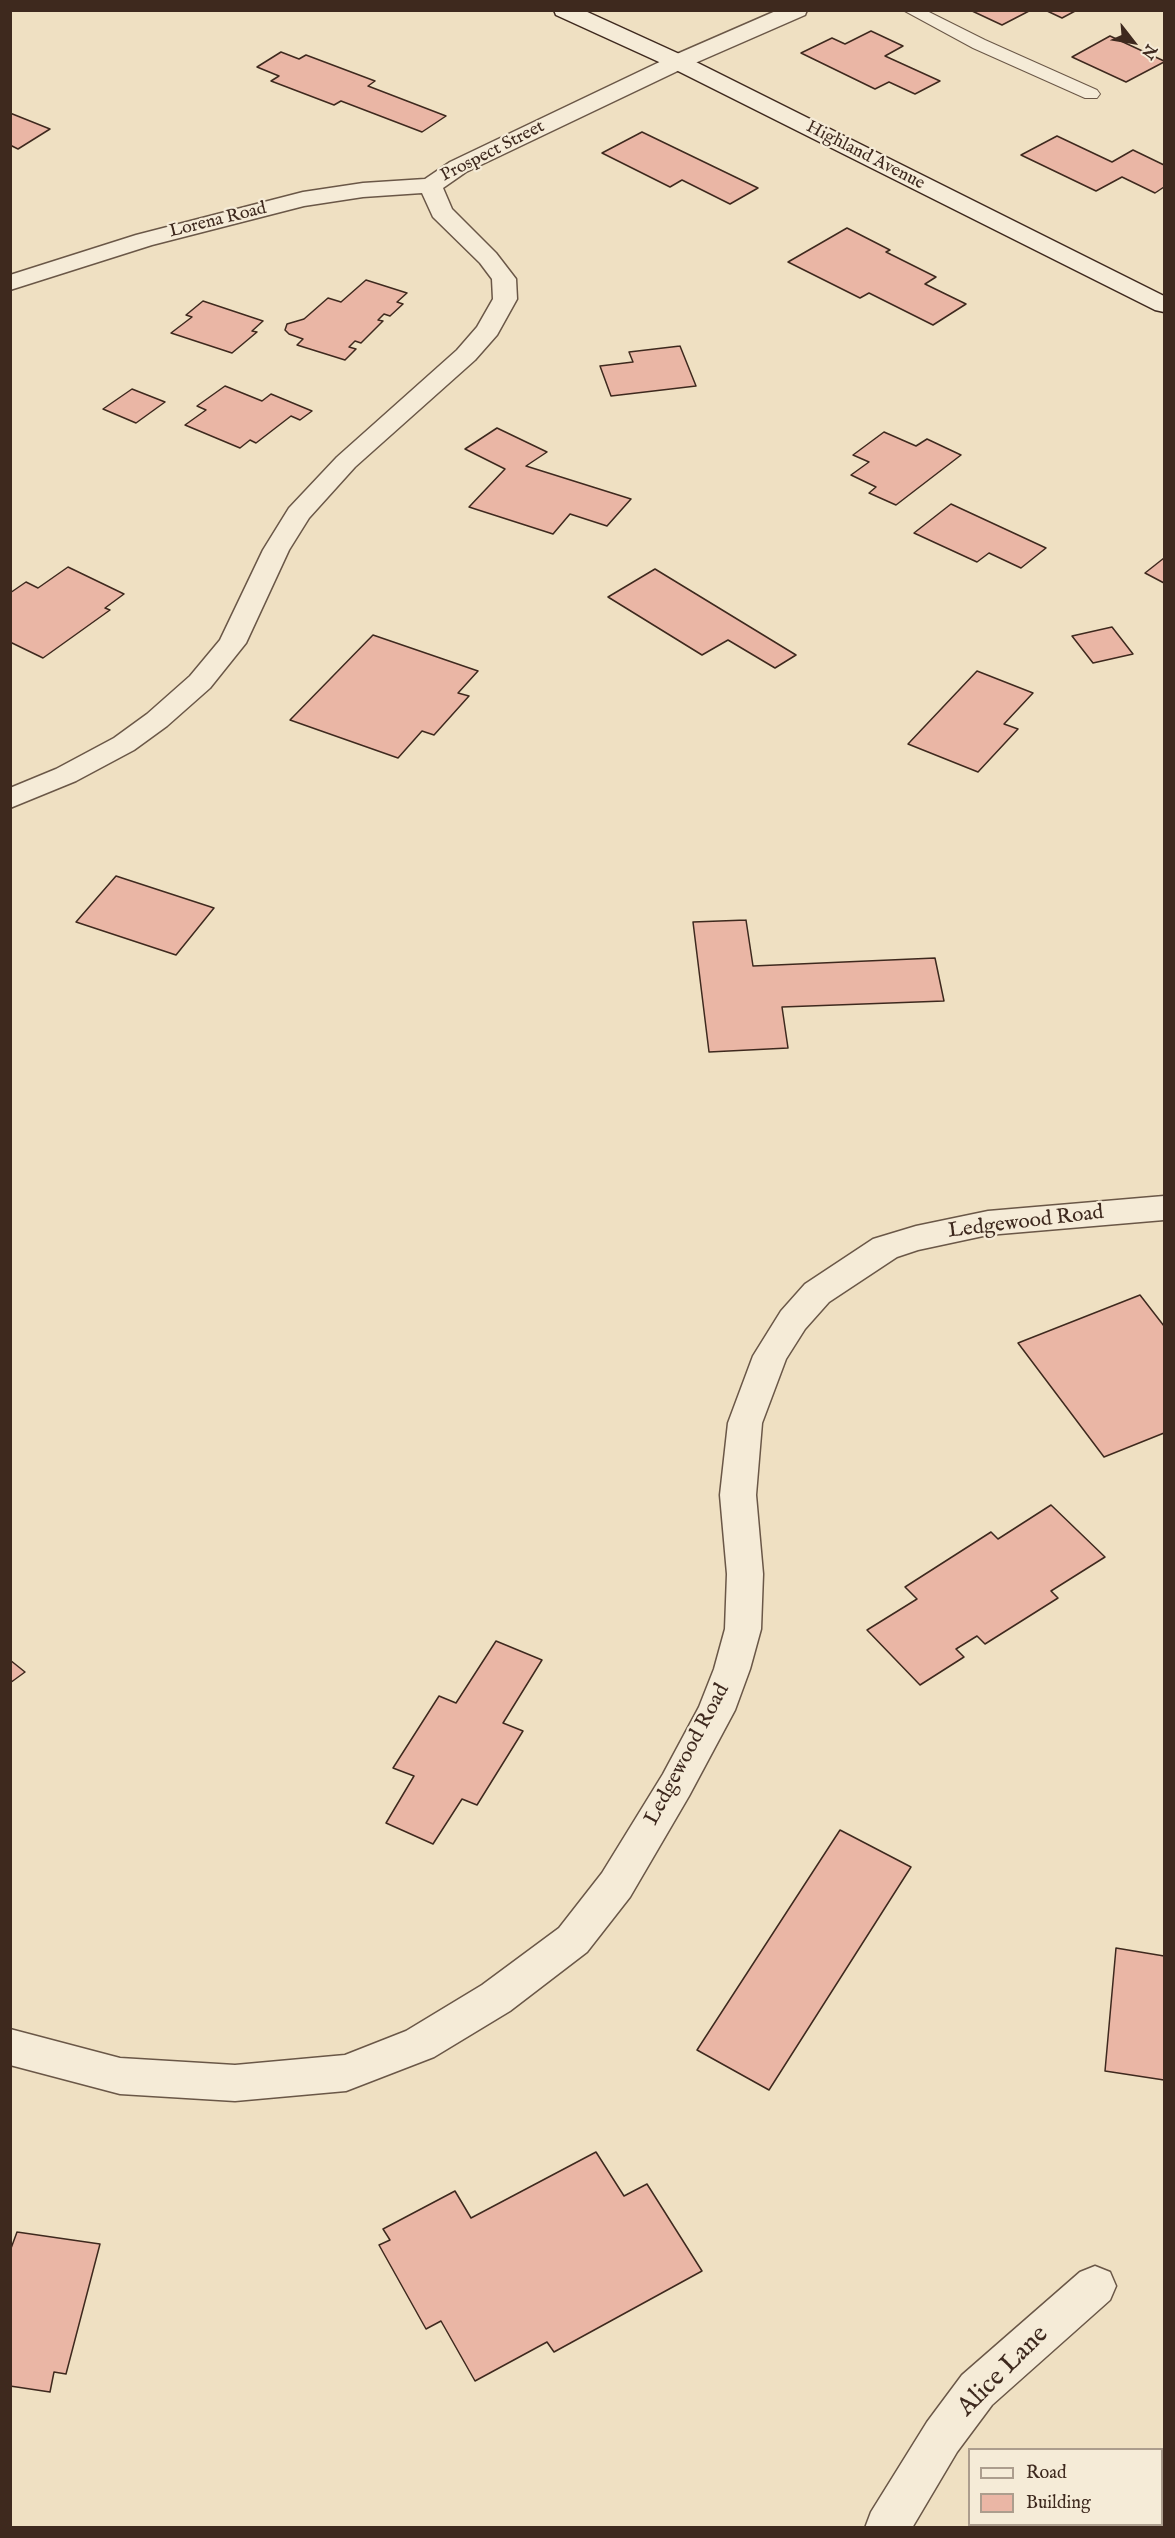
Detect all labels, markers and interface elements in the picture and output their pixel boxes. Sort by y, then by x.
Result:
north arrow [1103,12,1163,72]
text: N [1136,40,1161,62]
street label: Prospect Street [437,117,549,187]
street label: Highland Avenue [802,117,928,195]
street label: Lorena Road [167,198,269,244]
street label: Ledgewood Road [947,1201,1105,1245]
street label: Ledgewood Road [640,1680,736,1830]
street label: Alice Lane [952,2320,1056,2424]
legend [968,2448,1163,2526]
text: Road [1026,2462,1067,2485]
text: Building [1026,2492,1091,2515]

